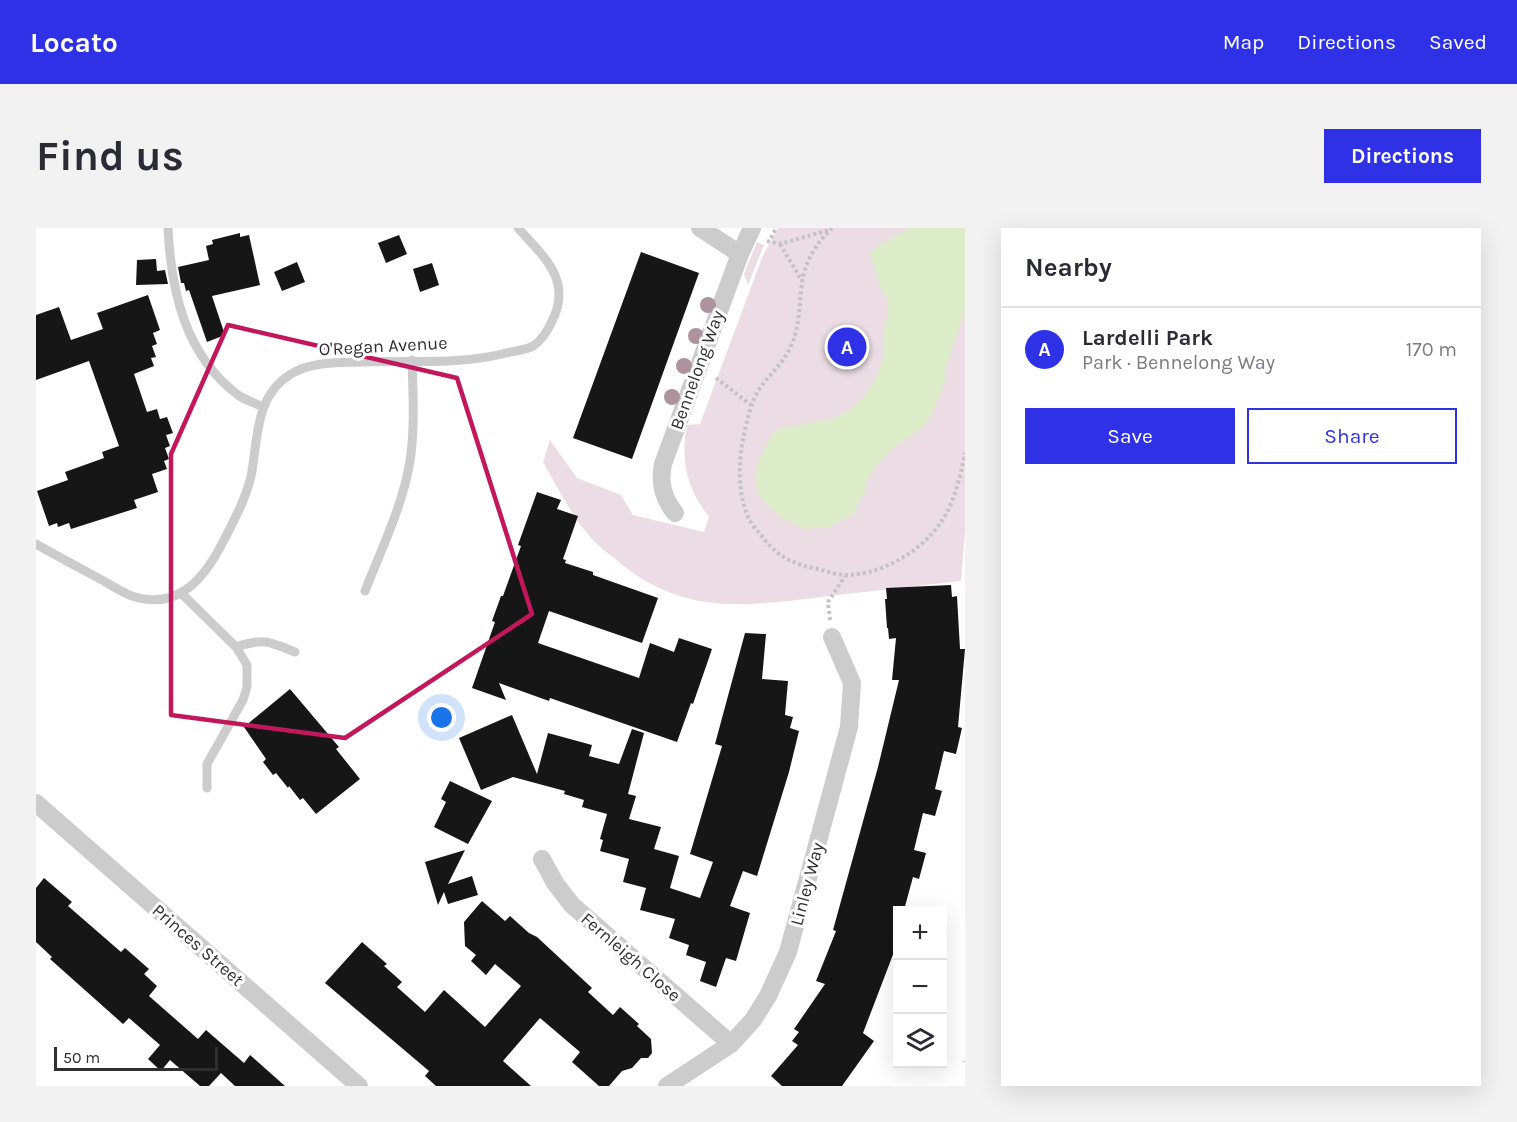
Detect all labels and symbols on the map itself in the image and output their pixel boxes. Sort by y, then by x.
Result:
street label: Bennelong Way [665,307,729,433]
pin: A [828,324,866,370]
street label: O'Regan Avenue [318,332,448,360]
your location [427,703,456,732]
street label: Linley Way [785,839,829,928]
street label: Princes Street [148,899,249,991]
street label: Fernleigh Close [577,908,685,1006]
scale bar [54,1044,218,1072]

